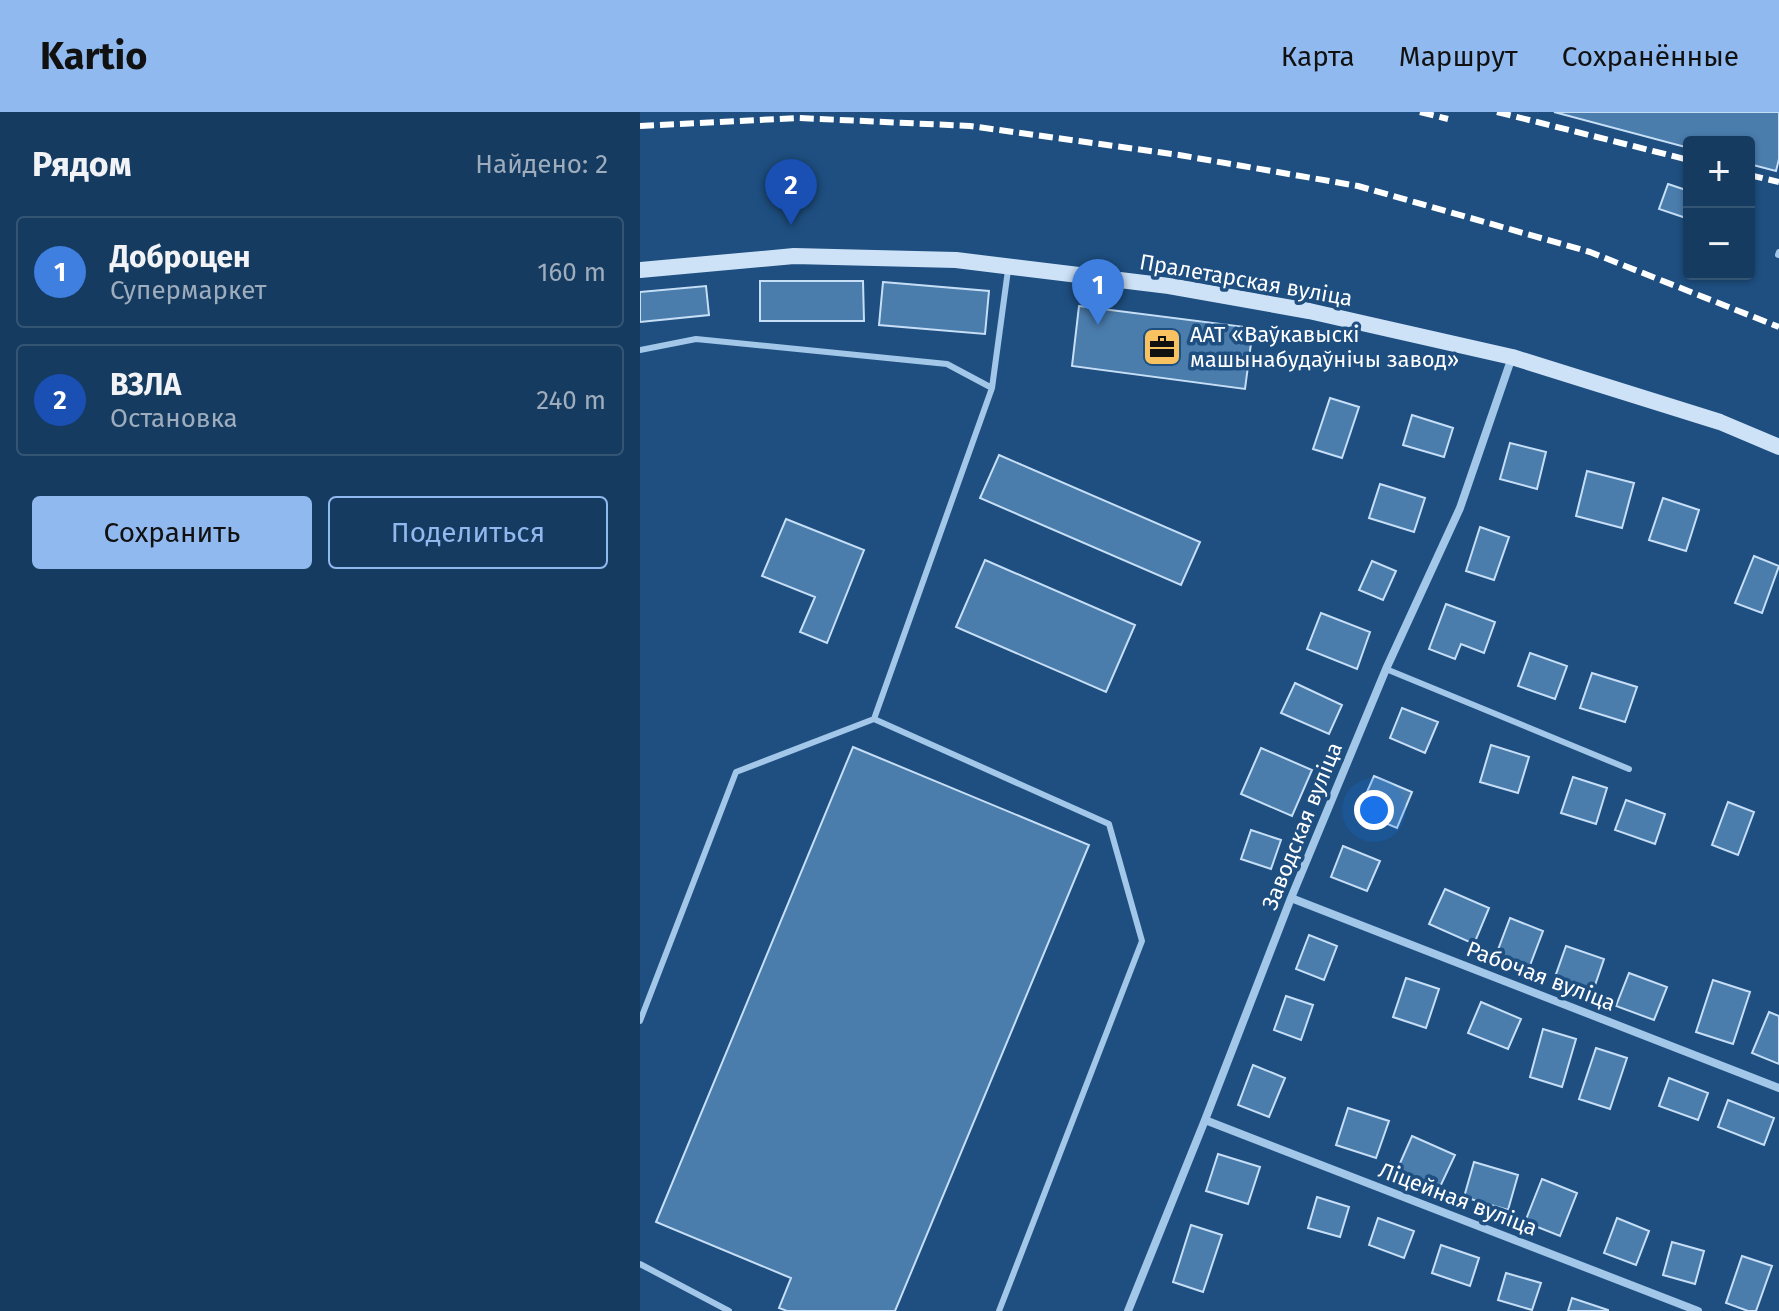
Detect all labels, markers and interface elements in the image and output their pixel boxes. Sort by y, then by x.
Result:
text: Kartio [40,33,147,79]
text: Карта [1281,40,1355,73]
text: Маршрут [1399,40,1518,73]
text: Сохранённые [1562,40,1739,73]
map controls [1683,136,1755,280]
button: + [1683,136,1755,208]
text: Рядом [32,144,131,185]
text: Найдено: 2 [475,149,608,180]
pin: 2 [765,159,817,225]
button: − [1683,208,1755,280]
text: Доброцен [110,239,251,275]
street label: Пралетарская вуліца [1137,248,1355,312]
text: 1 [54,257,66,288]
text: 160 m [537,257,606,288]
pin: 1 [1072,259,1124,325]
text: Супермаркет [110,275,267,306]
place label: ААТ «Ваўкавыскі машынабудаўнічы завод» [1190,321,1459,373]
office icon: ААТ «Ваўкавыскі машынабудаўнічы завод» [1141,326,1183,368]
text: ВЗЛА [110,367,181,403]
text: 2 [53,385,67,416]
text: 240 m [536,385,606,416]
text: Остановка [110,403,238,434]
button: Сохранить [32,496,312,569]
button: Поделиться [328,496,608,569]
street label: Заводская вуліца [1256,738,1348,914]
your location [1354,790,1394,830]
street label: Рабочая вуліца [1463,935,1619,1017]
street label: Ліцейная вуліца [1375,1156,1541,1242]

